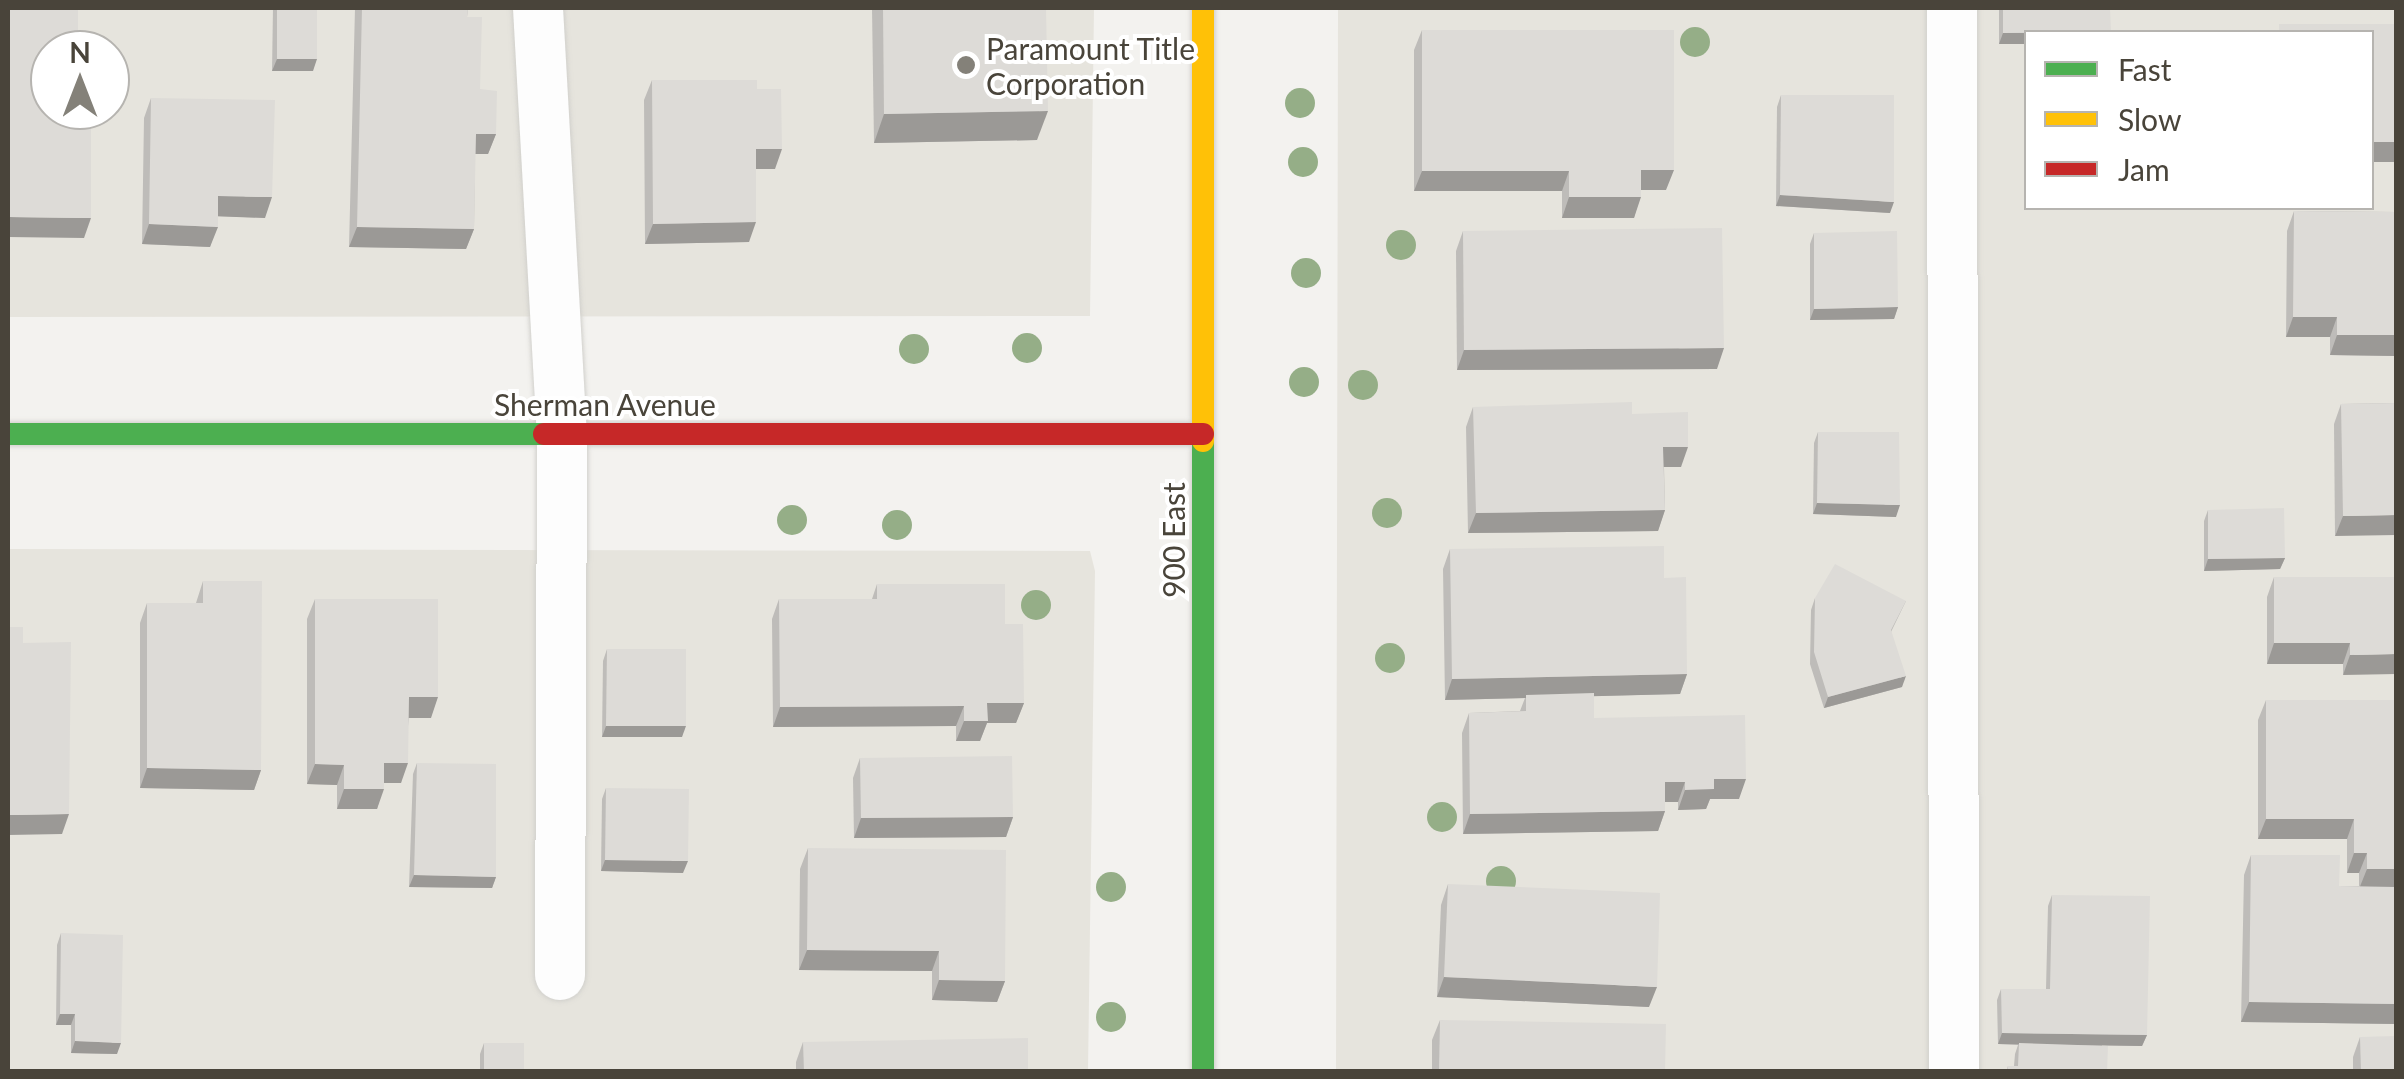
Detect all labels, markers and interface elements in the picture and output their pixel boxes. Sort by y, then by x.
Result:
north arrow [30,30,130,130]
place label: Paramount Title Corporation [986,30,1196,100]
legend [2024,30,2374,210]
text: N [69,35,91,69]
text: Fast [2118,51,2172,87]
marker: Paramount Title Corporation [955,54,977,76]
text: Slow [2118,101,2181,137]
text: Jam [2118,151,2170,187]
street label: Sherman Avenue [494,386,716,422]
street label: 900 East [1155,482,1191,598]

